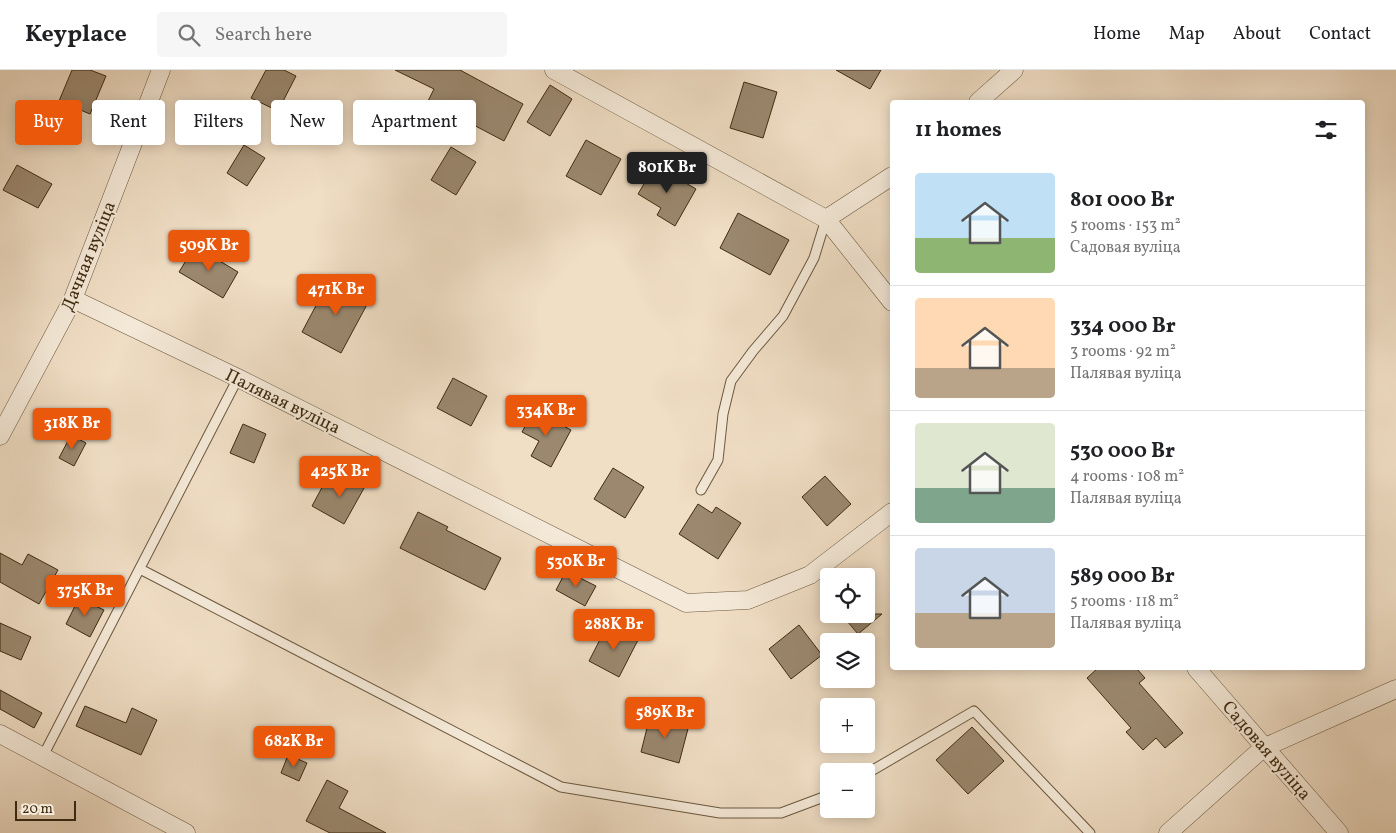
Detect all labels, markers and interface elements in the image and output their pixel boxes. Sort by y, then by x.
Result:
search box [157,12,507,57]
text: Keyplace [25,18,127,52]
icon: search [175,21,203,49]
text: Search here [215,22,312,48]
text: Home [1093,22,1141,47]
text: Map [1169,22,1205,47]
text: About [1233,22,1281,47]
text: Contact [1309,22,1371,47]
chip: Buy [15,100,82,145]
chip: Rent [92,100,165,145]
chip: Filters [175,100,261,145]
chip: New [271,100,343,145]
chip: Apartment [353,100,476,145]
text: 11 homes [915,116,1002,145]
icon: filters [1312,116,1340,144]
pin: 801K Br [621,152,713,194]
text: 801K Br [638,157,696,179]
text: 801 000 Br [1070,186,1174,215]
icon: home [955,193,1015,253]
street label: Дачная вуліца [56,198,123,315]
text: 5 rooms · 153 m² [1070,215,1181,237]
pin: 509K Br [163,230,255,272]
text: 509K Br [179,235,239,257]
text: Садовая вуліца [1070,237,1181,259]
pin: 471K Br [290,274,382,316]
text: 471K Br [308,279,364,301]
text: 334 000 Br [1070,312,1176,341]
icon: home [955,318,1015,378]
text: 3 rooms · 92 m² [1070,341,1176,363]
text: Палявая вуліца [1070,363,1182,385]
street label: Палявая вуліца [220,364,344,441]
pin: 334K Br [500,394,592,437]
text: 334K Br [516,400,576,422]
pin: 318K Br [26,408,118,450]
text: 318K Br [44,413,100,435]
text: 530 000 Br [1070,437,1175,466]
icon: home [955,443,1015,503]
pin: 425K Br [294,456,386,498]
text: 425K Br [311,461,369,483]
text: 4 rooms · 108 m² [1070,466,1184,488]
text: Палявая вуліца [1070,488,1182,510]
pin: 530K Br [530,546,622,588]
text: 530K Br [547,551,605,573]
text: 589 000 Br [1070,562,1175,591]
map controls [820,568,875,818]
button: locate [820,568,875,623]
icon: home [955,568,1015,628]
pin: 375K Br [39,574,131,617]
text: 375K Br [57,580,113,602]
text: 5 rooms · 118 m² [1070,591,1179,613]
pin: 288K Br [568,608,660,651]
text: Палявая вуліца [1070,613,1182,635]
text: 288K Br [585,614,643,636]
button: layers [820,633,875,688]
pin: 589K Br [619,696,711,739]
street label: Садовая вуліца [1216,696,1316,806]
button: + [820,698,875,753]
text: 589K Br [636,702,694,724]
pin: 682K Br [248,726,340,768]
text: 682K Br [265,731,323,753]
button: − [820,763,875,818]
scale bar [15,798,76,821]
text: 20 m [22,800,53,819]

